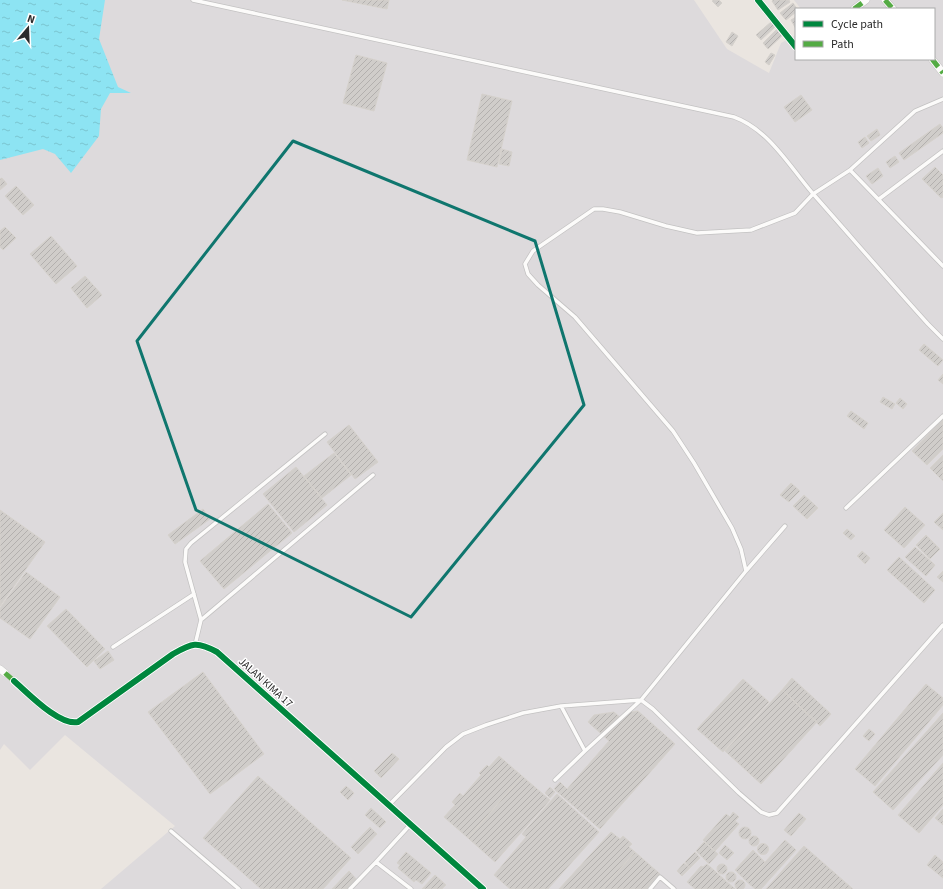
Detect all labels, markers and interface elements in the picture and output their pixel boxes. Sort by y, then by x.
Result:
north arrow [8,8,48,48]
legend [795,8,935,60]
text: N [25,11,37,27]
text: Cycle path [831,16,883,33]
text: Path [831,36,854,53]
street label: JALAN KIMA 17 [235,654,296,711]

